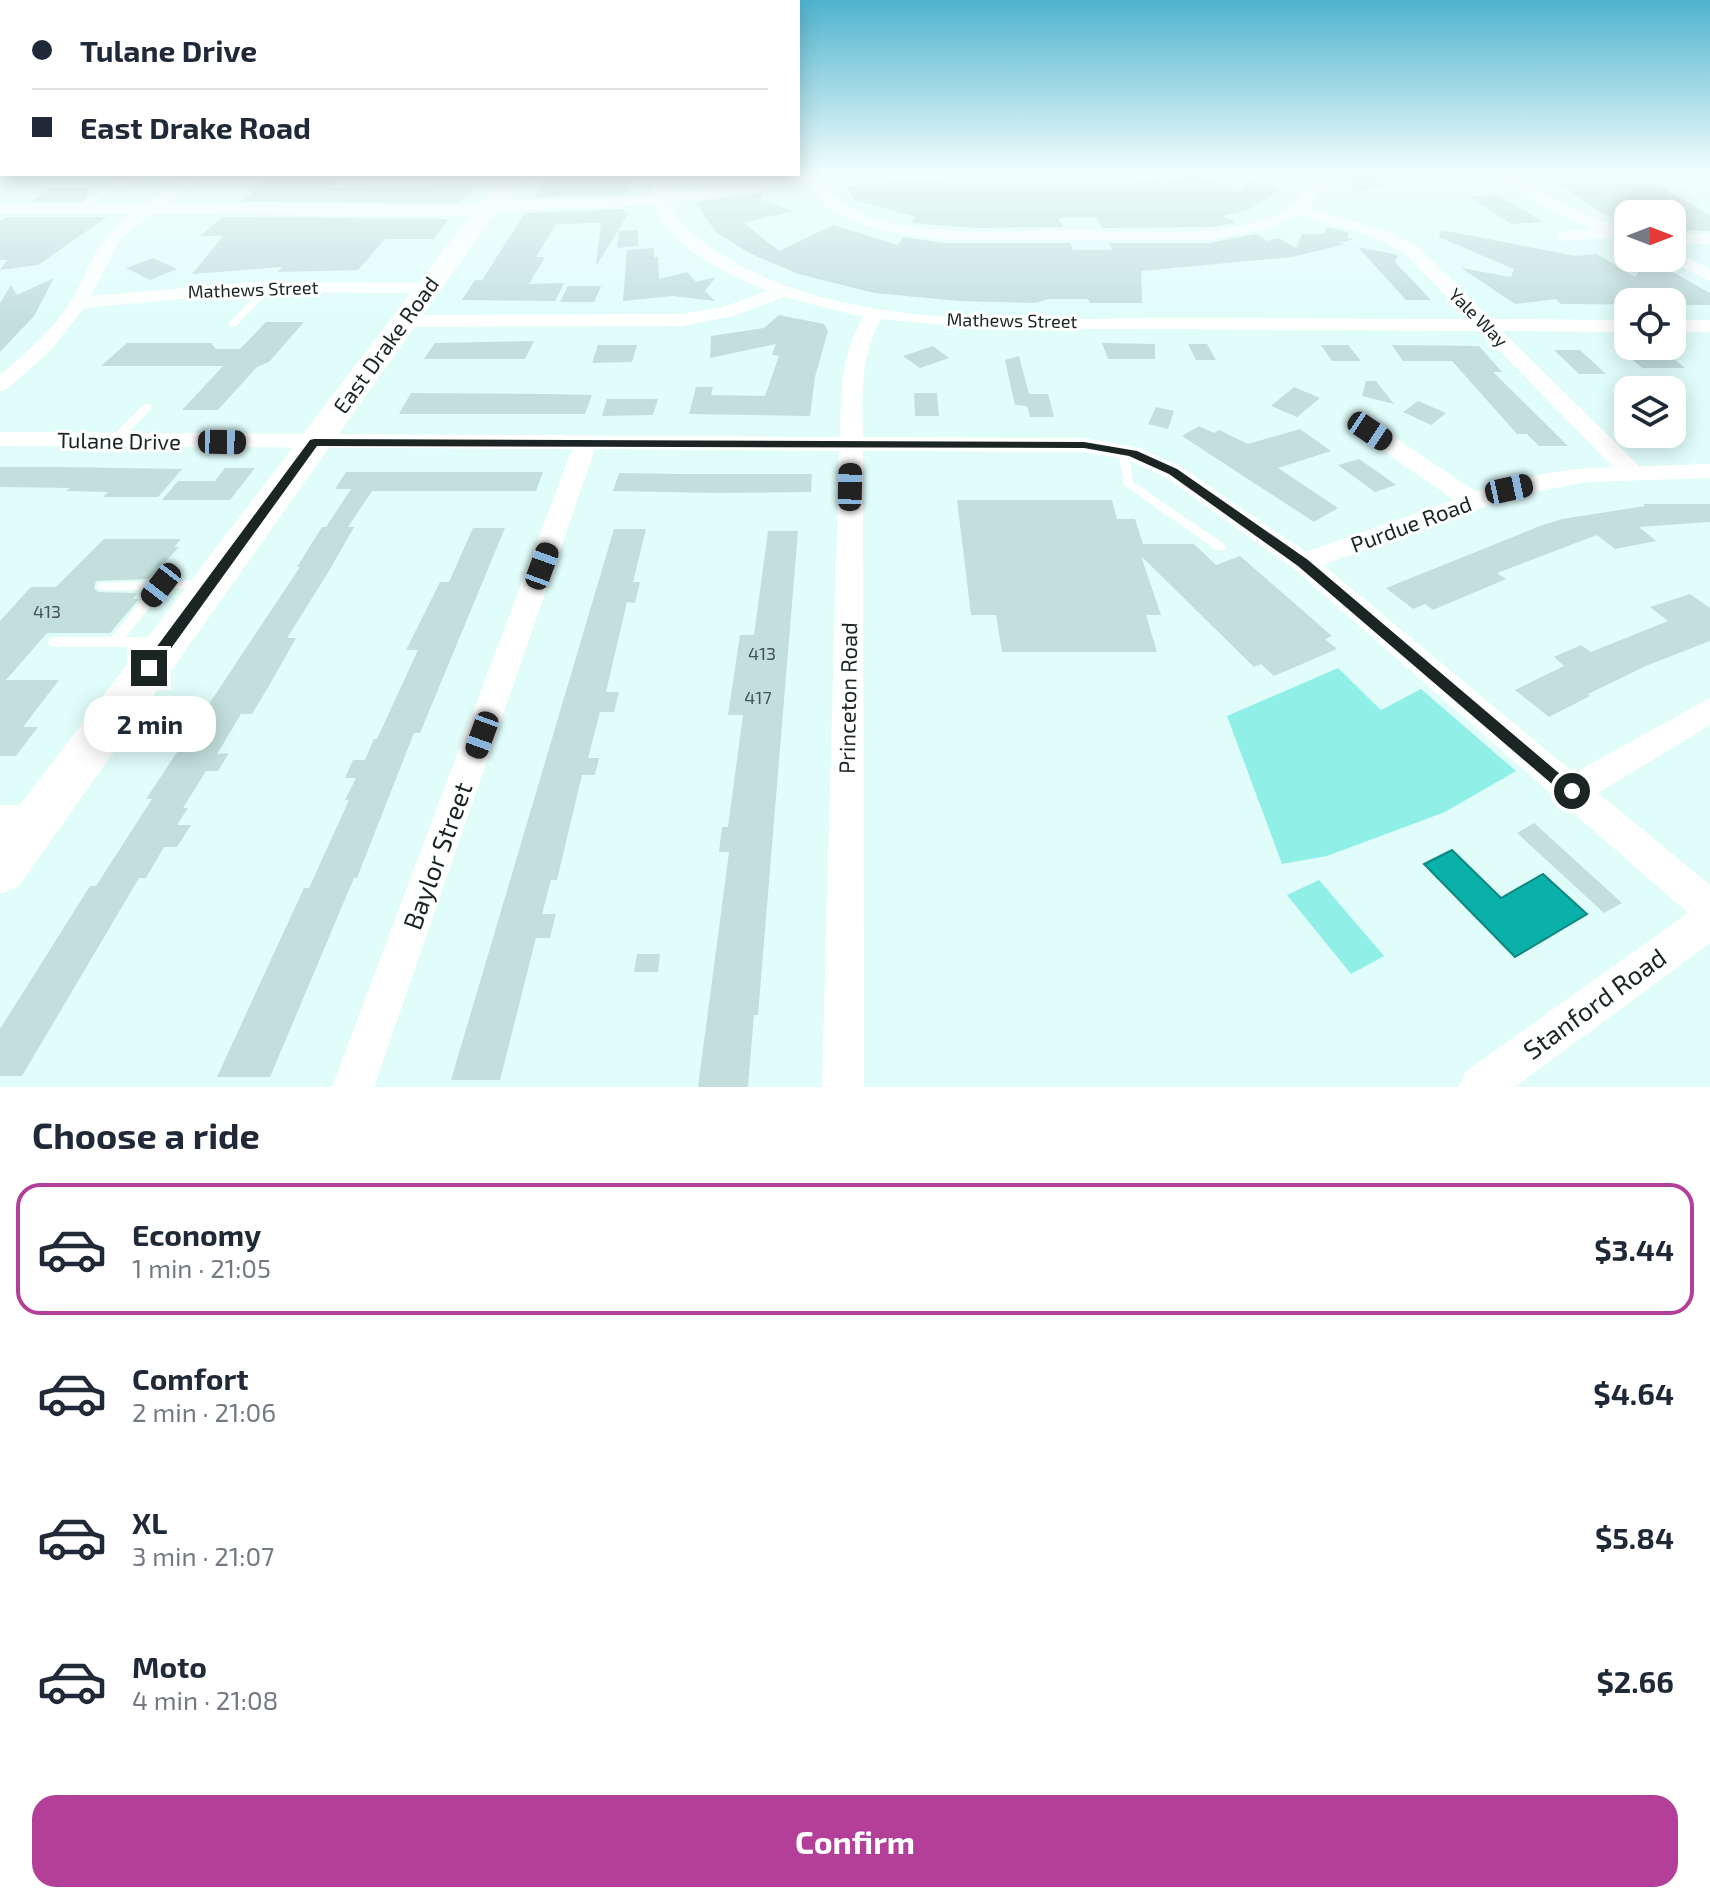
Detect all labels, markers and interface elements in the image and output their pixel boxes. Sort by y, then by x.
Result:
text: Tulane Drive [80,32,257,68]
text: East Drake Road [80,109,311,145]
north arrow [1614,200,1686,272]
map controls [1614,200,1686,448]
street label: East Drake Road [327,271,444,418]
street label: Mathews Street [187,276,319,302]
street label: Yale Way [1445,283,1513,352]
button: locate [1614,288,1686,360]
street label: Mathews Street [946,308,1078,332]
button: layers [1614,376,1686,448]
car [1343,408,1397,454]
street label: Tulane Drive [57,426,181,454]
car [198,430,246,454]
car [838,463,862,511]
car [1483,472,1535,506]
street label: Purdue Road [1347,489,1475,557]
car [523,539,561,593]
car [137,559,185,611]
house number: 413 [33,600,61,622]
street label: Princeton Road [833,622,861,774]
house number: 413 [748,642,776,664]
route end [131,650,167,686]
house number: 417 [744,686,772,708]
callout: 2 min [83,696,215,752]
text: 2 min [117,708,183,739]
car [463,708,501,762]
route start [1554,773,1590,809]
street label: Baylor Street [396,777,478,933]
street label: Stanford Road [1517,941,1672,1065]
text: Choose a ride [32,1113,260,1156]
icon: car [36,1213,108,1285]
text: Economy [132,1216,261,1252]
text: $3.44 [1594,1231,1674,1267]
text: 1 min · 21:05 [132,1252,271,1283]
icon: car [36,1357,108,1429]
text: Comfort [132,1360,249,1396]
text: $4.64 [1593,1375,1674,1411]
text: 2 min · 21:06 [132,1396,276,1427]
icon: car [36,1501,108,1573]
text: XL [132,1504,167,1540]
text: $5.84 [1595,1519,1674,1555]
text: 3 min · 21:07 [132,1540,274,1571]
icon: car [36,1645,108,1717]
text: Moto [132,1648,207,1684]
text: $2.66 [1596,1663,1674,1699]
text: 4 min · 21:08 [132,1684,278,1715]
button: Confirm [32,1795,1678,1887]

